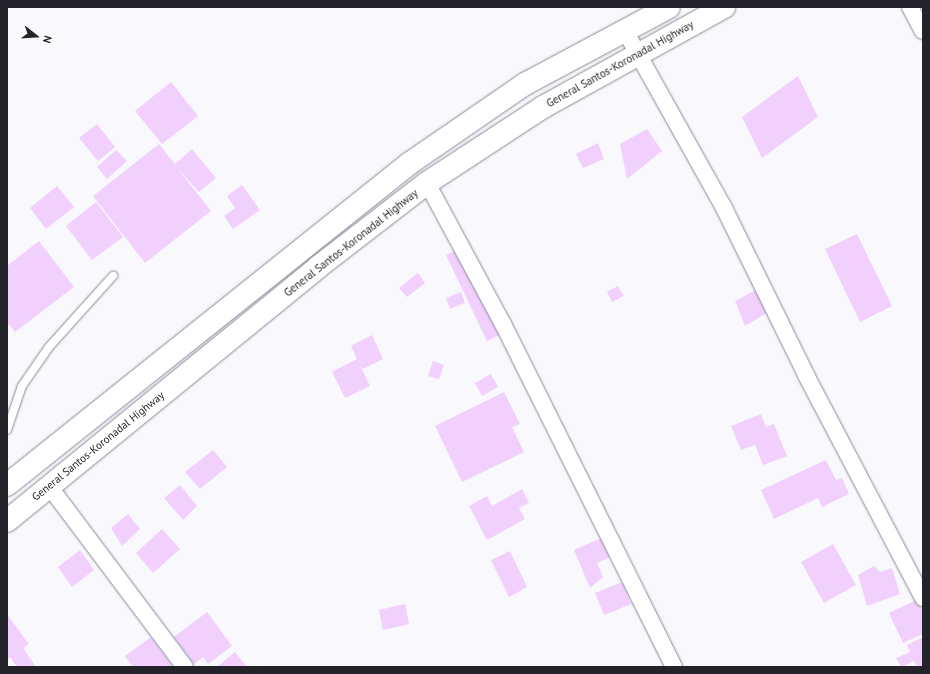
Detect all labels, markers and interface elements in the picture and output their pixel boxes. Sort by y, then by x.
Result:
north arrow [16,16,56,56]
street label: General Santos-Koronadal Highway [544,18,696,110]
text: N [40,34,55,45]
street label: General Santos-Koronadal Highway [281,187,421,299]
street label: General Santos-Koronadal Highway [29,389,167,503]

